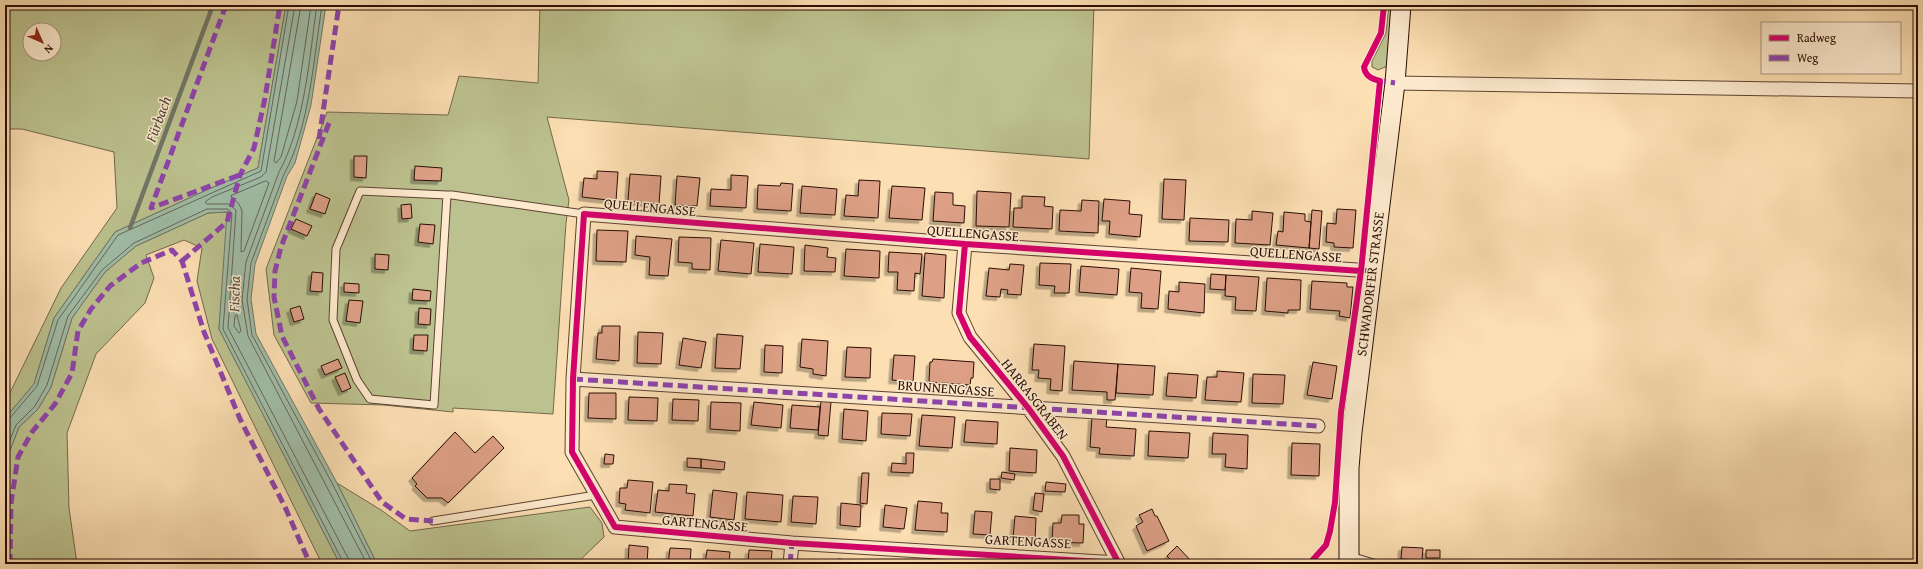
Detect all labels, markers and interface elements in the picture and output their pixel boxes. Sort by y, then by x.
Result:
north arrow [22,22,62,62]
legend [1761,22,1901,74]
text: Radweg [1797,29,1836,46]
text: N [40,41,57,58]
text: Weg [1797,49,1818,66]
water label: Fürbach [140,93,176,146]
street label: QUELLENGASSE [603,193,697,221]
street label: SCHWADORFER STRASSE [1351,211,1389,357]
street label: QUELLENGASSE [926,220,1020,246]
street label: QUELLENGASSE [1249,241,1343,267]
water label: Fischa [223,276,245,313]
street label: HARRASGRABEN [997,354,1073,444]
street label: BRUNNENGASSE [897,375,995,401]
street label: GARTENGASSE [661,509,749,537]
street label: GARTENGASSE [984,529,1072,553]

